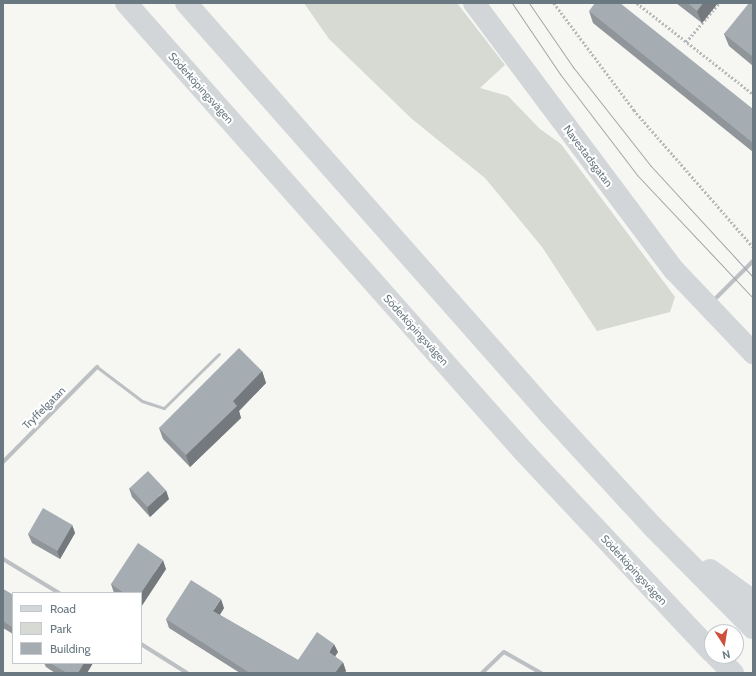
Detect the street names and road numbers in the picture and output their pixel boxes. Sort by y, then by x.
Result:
street label: Söderköpingsvägen [166,50,236,126]
street label: Navestadsgatan [561,123,615,189]
street label: Söderköpingsvägen [381,292,451,368]
street label: Tryffelgatan [20,384,68,432]
street label: Söderköpingsvägen [598,532,670,608]

